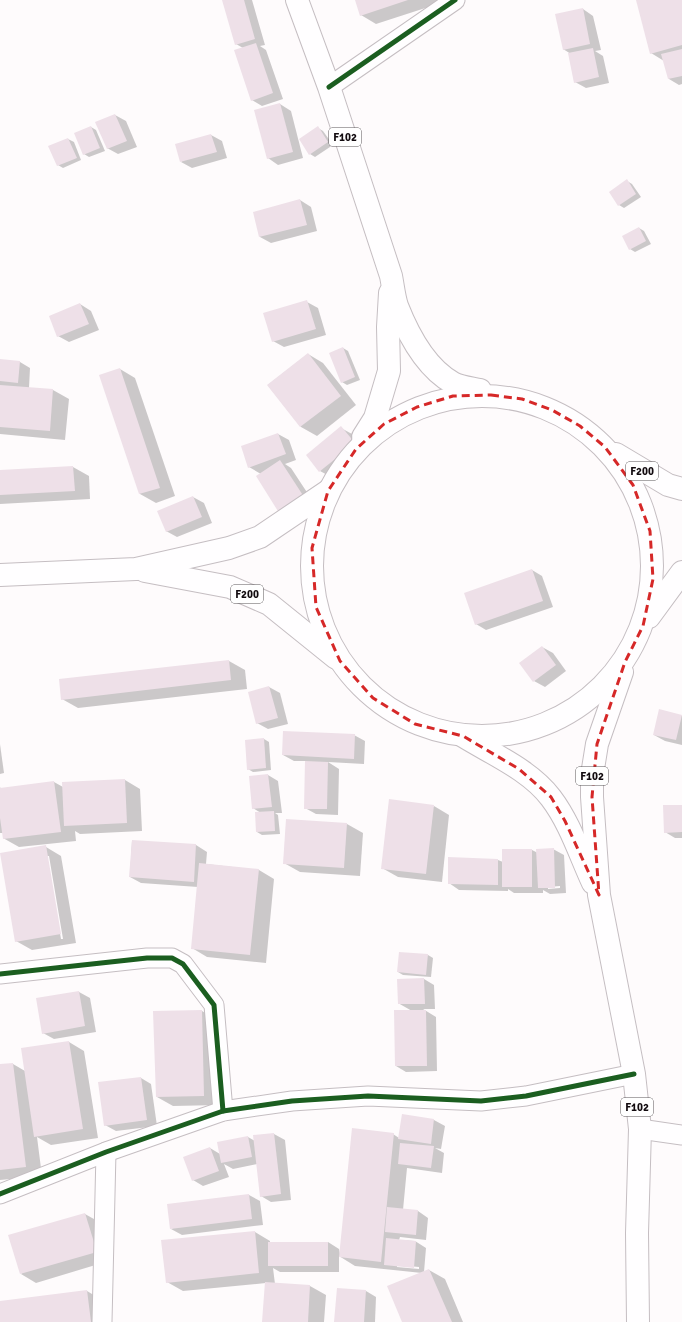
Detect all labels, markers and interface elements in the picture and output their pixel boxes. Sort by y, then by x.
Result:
road number: F102 [329,128,361,146]
road number: F200 [626,462,658,480]
road number: F200 [231,585,263,603]
road number: F102 [576,767,608,785]
road number: F102 [621,1098,653,1116]

